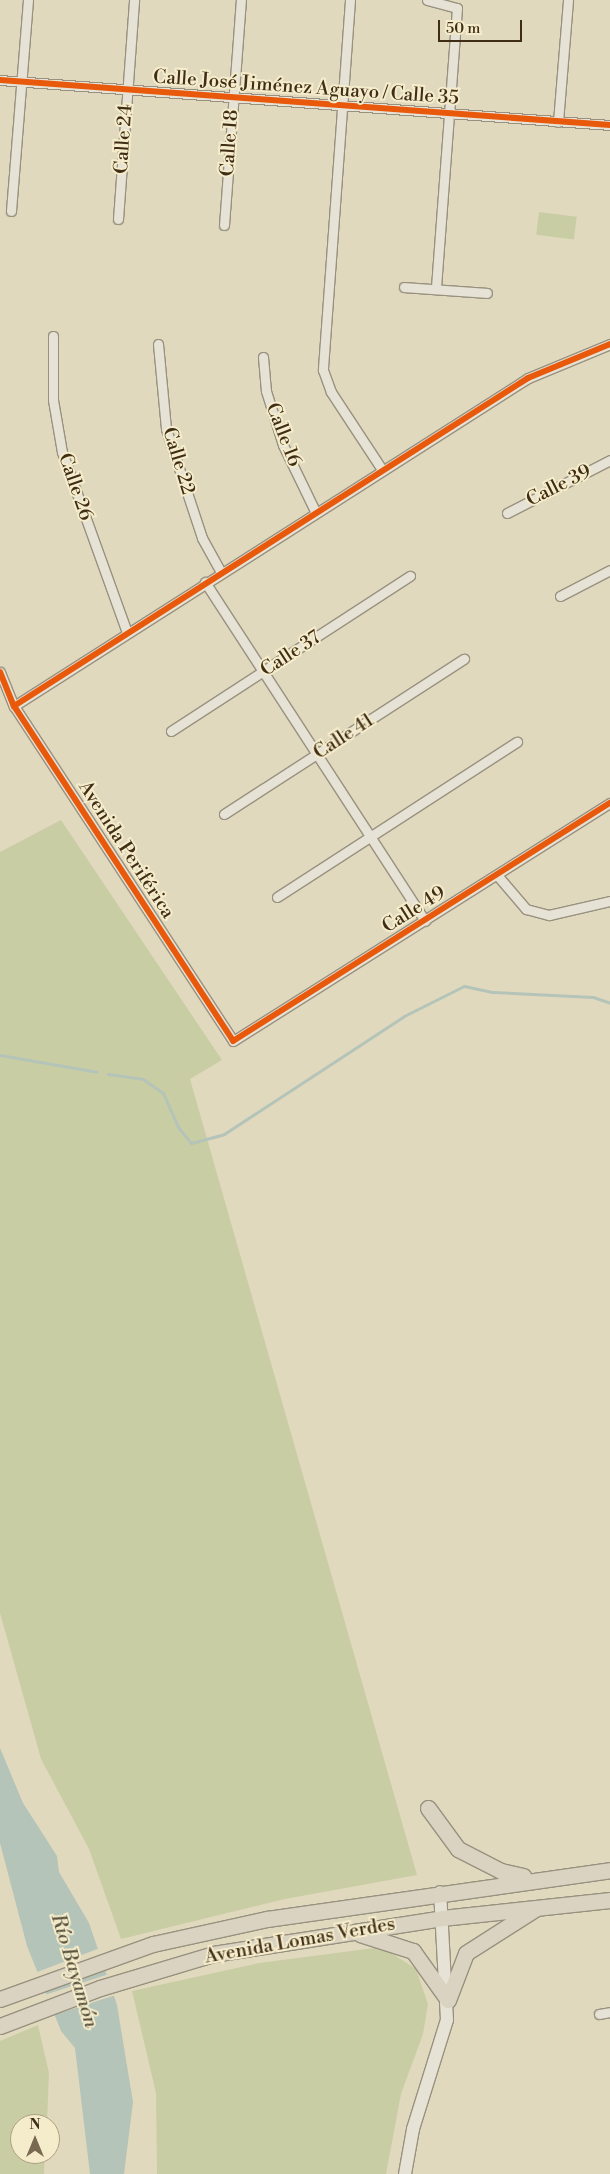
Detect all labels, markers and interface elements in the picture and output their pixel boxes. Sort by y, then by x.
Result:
scale bar [440,10,524,42]
text: 50 m [446,19,480,38]
street label: Calle José Jiménez Aguayo / Calle 35 [152,66,460,110]
street label: Calle 24 [110,103,138,175]
street label: Calle 18 [216,109,244,177]
street label: Calle 16 [260,400,306,470]
street label: Calle 22 [157,425,199,497]
street label: Calle 26 [53,450,97,524]
street label: Calle 39 [523,460,595,512]
street label: Calle 37 [257,626,325,682]
street label: Calle 41 [310,709,378,765]
street label: Avenida Periférica [73,777,179,923]
street label: Calle 49 [378,882,450,938]
water label: Río Bayamón [45,1911,103,2031]
street label: Avenida Lomas Verdes [203,1913,397,1969]
north arrow [10,2114,60,2164]
text: N [29,2116,41,2134]

